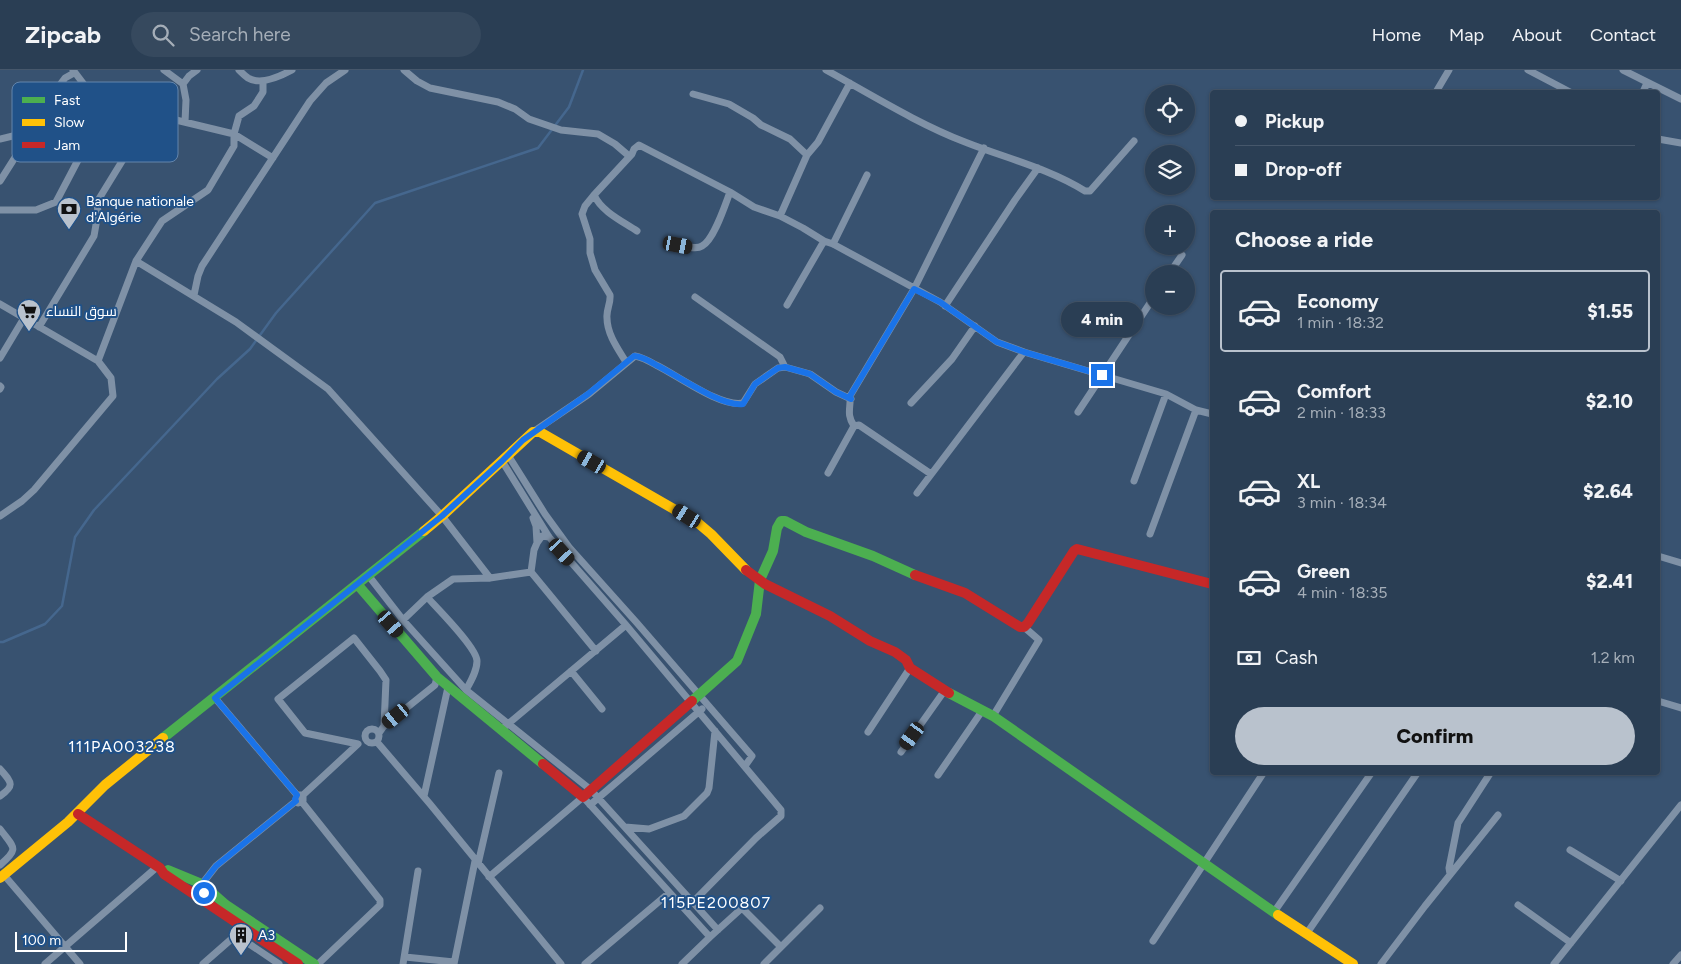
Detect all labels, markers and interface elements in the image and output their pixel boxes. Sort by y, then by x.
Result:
search box [131,12,481,57]
text: Zipcab [25,20,101,49]
icon: search [149,21,177,49]
text: Search here [189,23,291,46]
text: Home [1372,24,1421,46]
text: Map [1449,24,1484,46]
text: About [1512,24,1562,46]
text: Contact [1590,24,1656,46]
legend [12,82,178,162]
map controls [1145,85,1195,315]
button: locate [1145,85,1195,135]
text: Fast [54,92,80,109]
text: Pickup [1265,110,1324,133]
text: Slow [54,114,85,131]
text: Jam [54,137,80,154]
button: layers [1145,145,1195,195]
text: Drop-off [1265,158,1342,181]
place label: Banque nationale d'Algérie [86,193,194,226]
bank icon: Banque nationale d'Algérie [56,196,82,230]
button: + [1145,205,1195,255]
text: Choose a ride [1235,226,1373,253]
car [661,235,694,255]
button: − [1145,265,1195,315]
icon: car [1237,289,1282,334]
text: Economy [1297,290,1379,313]
supermarket icon: سوق النساء [16,298,42,332]
text: $1.55 [1587,300,1633,323]
callout: 4 min [1061,302,1143,338]
place label: سوق النساء [46,303,117,320]
text: 4 min [1081,310,1123,329]
text: 1 min · 18:32 [1297,313,1384,332]
route end [1091,364,1113,386]
icon: car [1237,379,1282,424]
text: Comfort [1297,380,1372,403]
text: $2.10 [1586,390,1633,413]
text: 2 min · 18:33 [1297,403,1386,422]
car [575,448,608,476]
icon: car [1237,469,1282,514]
text: XL [1297,470,1320,493]
text: $2.64 [1583,480,1633,503]
text: 3 min · 18:34 [1297,493,1387,512]
car [670,502,703,530]
car [546,536,577,568]
icon: car [1237,559,1282,604]
text: Green [1297,560,1350,583]
text: $2.41 [1586,570,1633,593]
text: 4 min · 18:35 [1297,583,1388,602]
car [375,608,406,640]
icon: cash [1235,644,1263,672]
text: Cash [1275,646,1318,669]
text: 1.2 km [1591,648,1635,667]
car [379,701,412,731]
button: Confirm [1235,707,1635,765]
car [897,719,926,753]
district label: 111PA003238 [68,737,176,756]
route start [193,882,215,904]
district label: 115PE200807 [661,893,771,912]
building icon: A3 [228,922,254,956]
place label: A3 [258,927,275,944]
scale bar [15,929,128,952]
text: 100 m [22,932,61,949]

